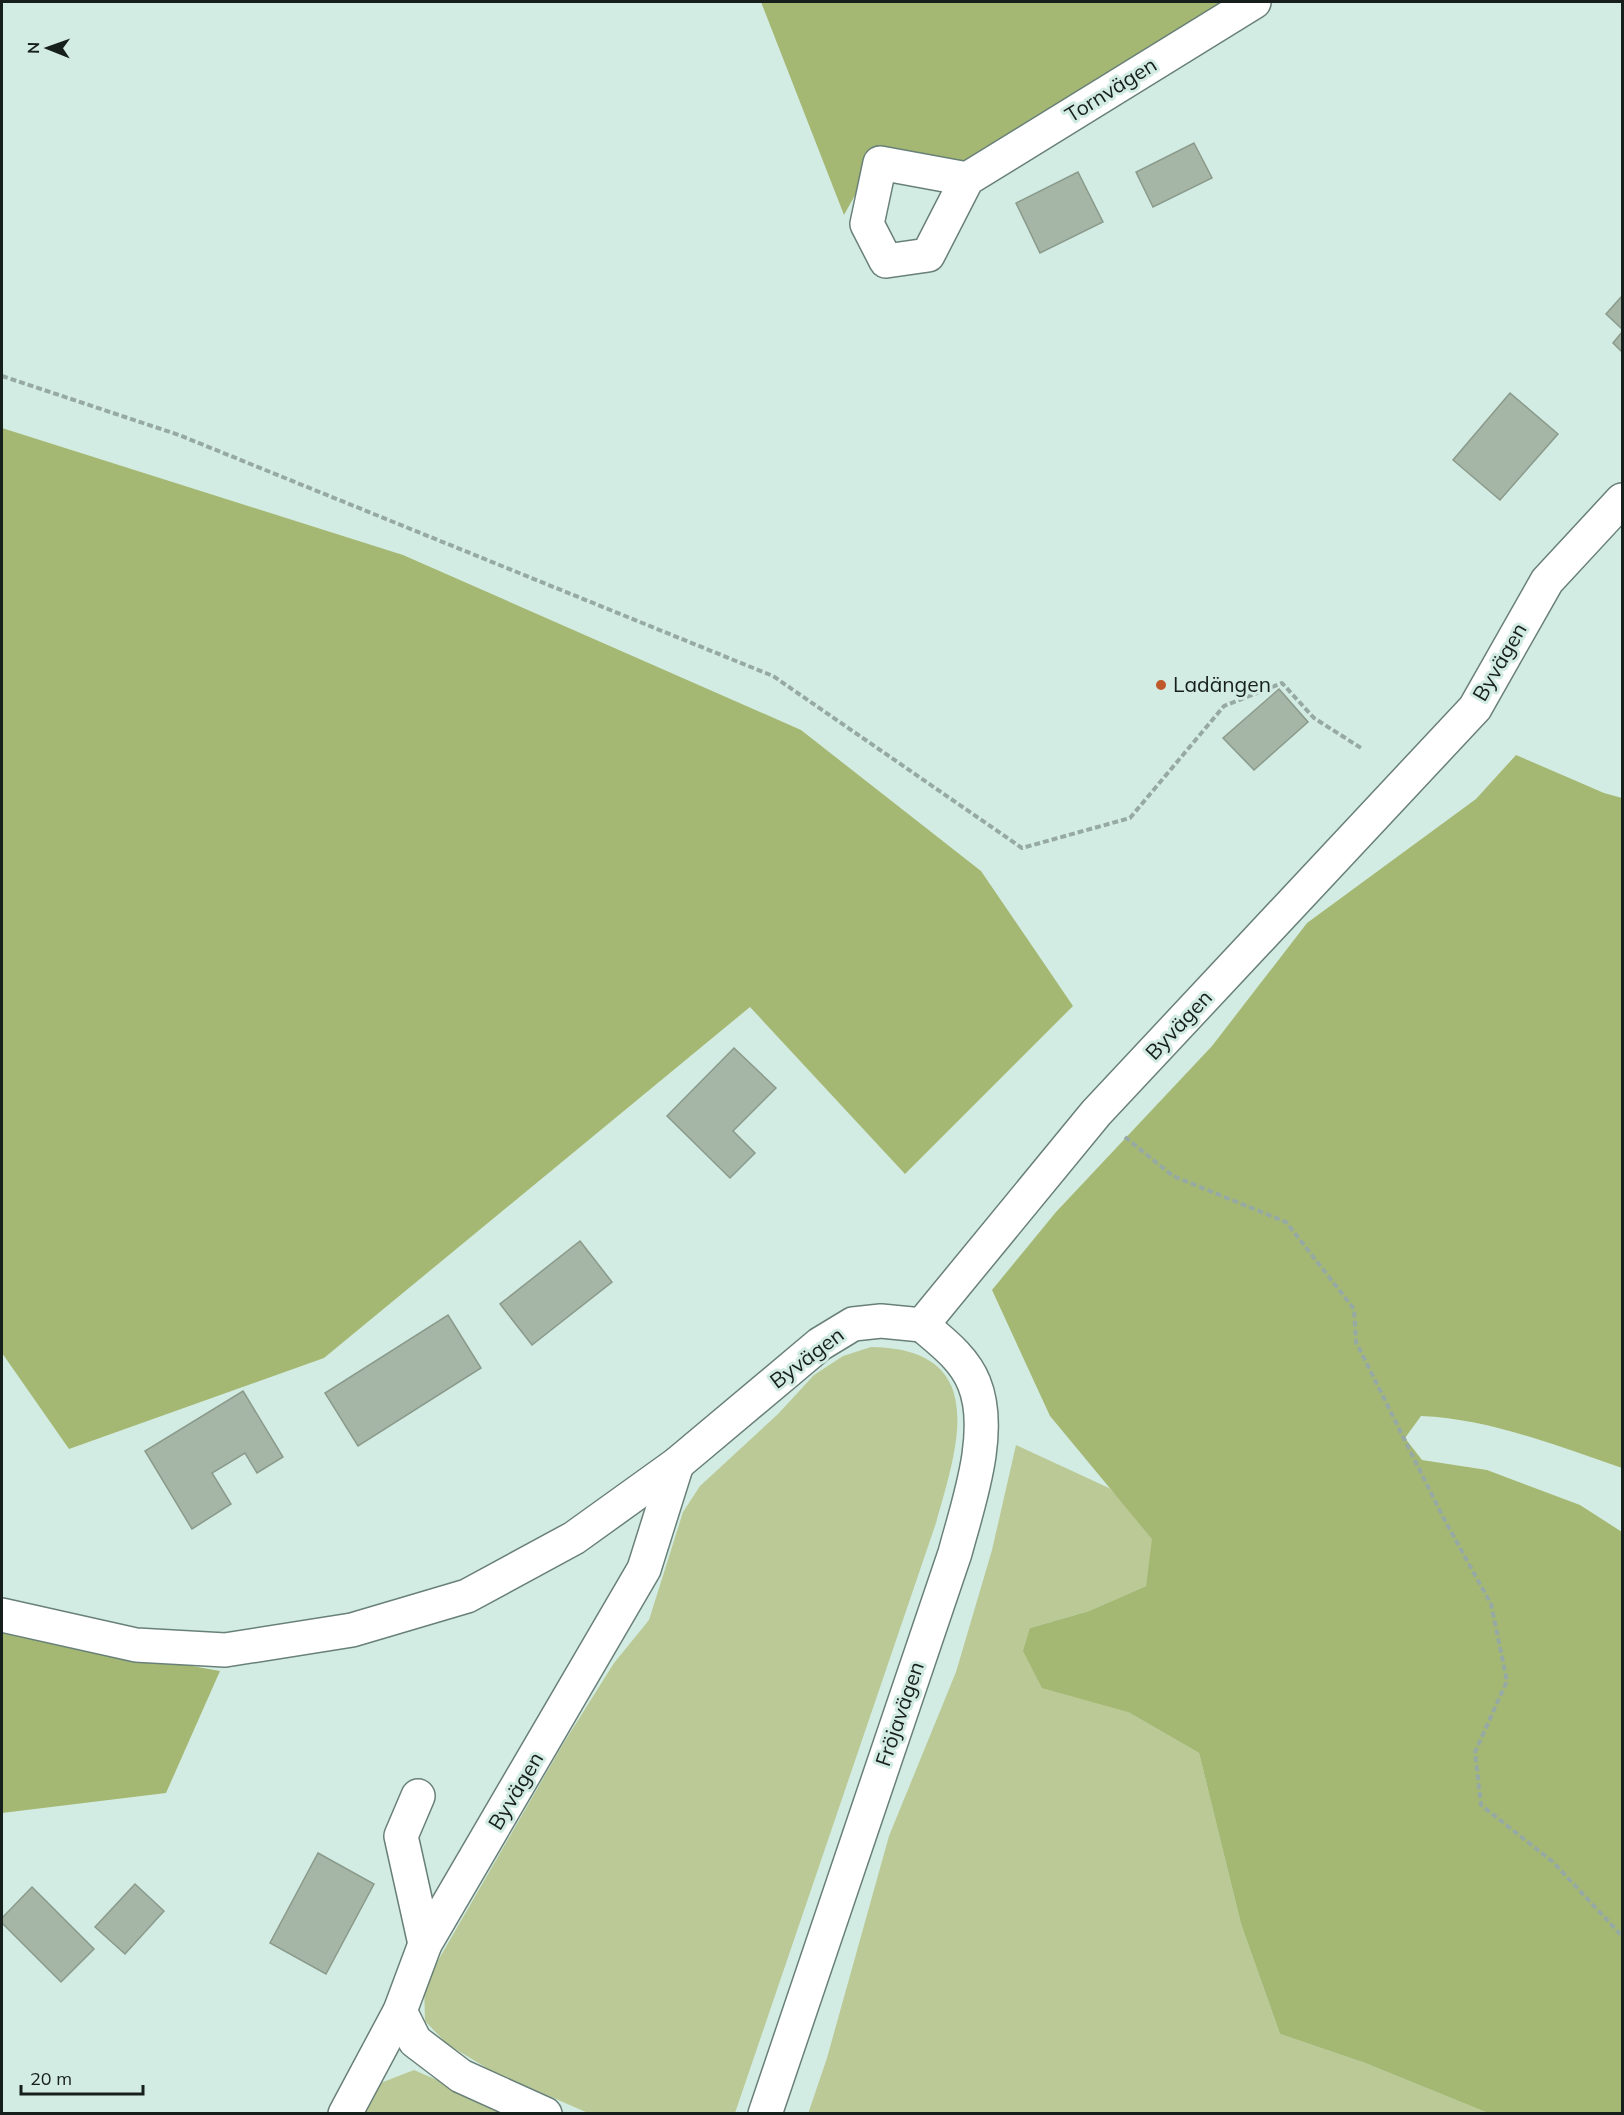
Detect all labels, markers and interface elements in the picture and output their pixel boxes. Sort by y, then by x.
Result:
north arrow [18,18,78,78]
text: N [23,42,43,54]
street label: Tornvägen [1060,51,1161,127]
street label: Byvägen [1466,618,1532,705]
place label: Ladängen [1173,671,1271,697]
marker: Ladängen [1154,678,1168,692]
street label: Byvägen [1139,984,1217,1065]
street label: Byvägen [764,1321,848,1393]
street label: Fröjavägen [869,1658,929,1769]
street label: Byvägen [482,1747,548,1834]
scale bar [21,2058,142,2096]
text: 20 m [30,2067,72,2090]

